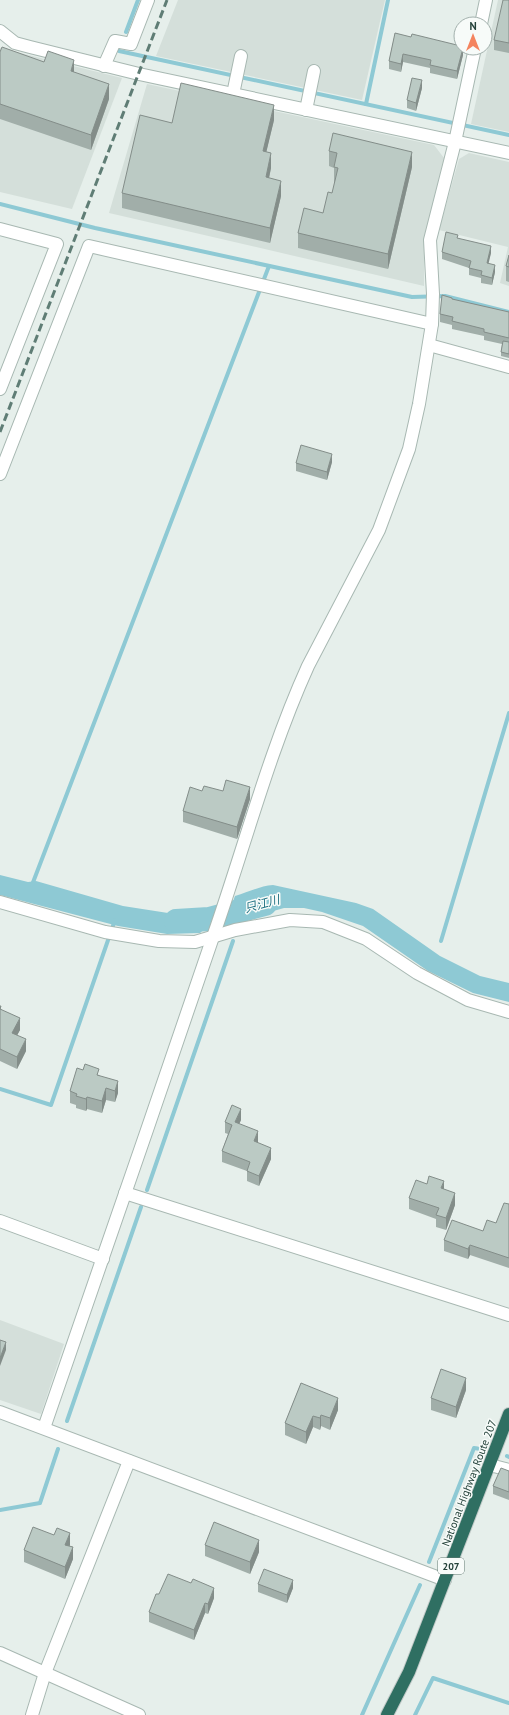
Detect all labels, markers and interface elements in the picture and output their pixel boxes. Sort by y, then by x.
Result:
north arrow [453,16,493,56]
text: N [469,19,477,33]
water label: 只江川 [243,891,283,915]
street label: National Highway Route 207 [438,1418,500,1548]
road number: 207 [438,1558,464,1574]

